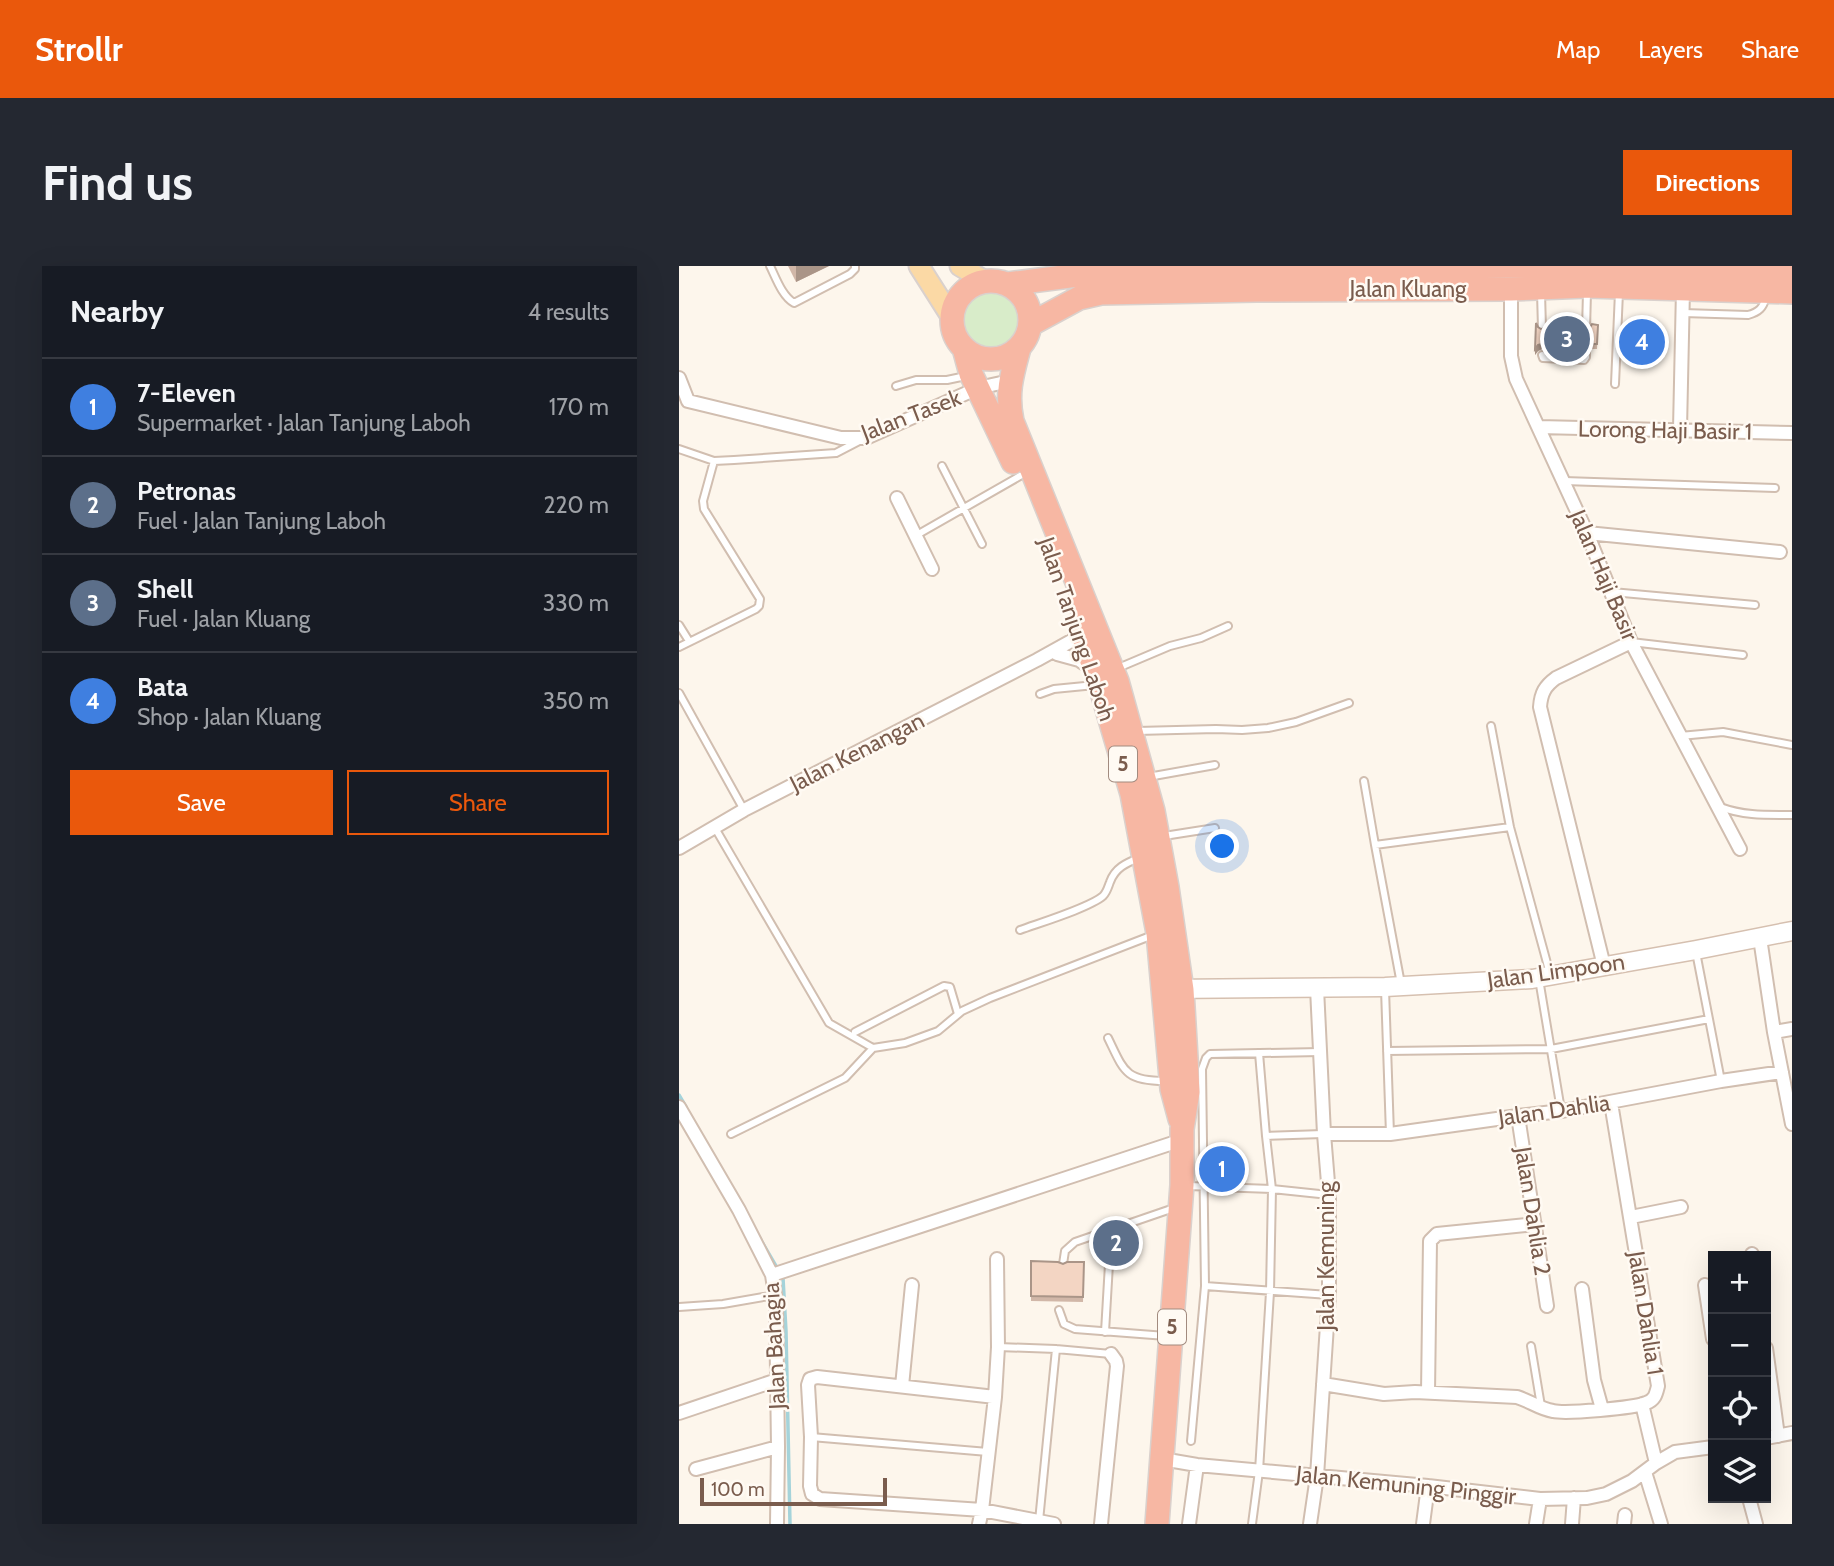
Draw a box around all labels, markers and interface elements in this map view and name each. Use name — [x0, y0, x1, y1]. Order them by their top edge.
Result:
text: Strollr — [35, 29, 123, 69]
text: Map — [1556, 35, 1600, 64]
text: Layers — [1638, 35, 1703, 64]
text: Share — [1741, 35, 1799, 64]
button: Directions — [1623, 150, 1792, 215]
text: Find us — [42, 153, 193, 212]
street label: Jalan Kluang — [1348, 275, 1467, 303]
text: Nearby — [70, 293, 164, 330]
text: 4 results — [528, 298, 609, 326]
pin: 3 — [1544, 313, 1590, 365]
pin: 4 — [1619, 316, 1665, 368]
text: 7-Eleven — [137, 377, 236, 409]
street label: Jalan Tasek — [856, 383, 966, 447]
text: 1 — [89, 393, 97, 421]
text: 170 m — [549, 393, 609, 421]
text: Supermarket · Jalan Tanjung Laboh — [137, 409, 471, 437]
street label: Lorong Haji Basir 1 — [1578, 414, 1752, 446]
text: Petronas — [137, 475, 236, 507]
text: 2 — [87, 491, 99, 519]
text: 220 m — [543, 491, 609, 519]
street label: Jalan Haji Basir — [1563, 504, 1644, 645]
text: Fuel · Jalan Tanjung Laboh — [137, 507, 386, 535]
street label: Jalan Tanjung Laboh — [1032, 532, 1122, 725]
text: Shell — [137, 573, 193, 605]
text: 3 — [87, 589, 99, 617]
text: 330 m — [543, 589, 609, 617]
text: Fuel · Jalan Kluang — [137, 605, 310, 633]
text: Bata — [137, 671, 188, 703]
text: 4 — [86, 687, 100, 715]
text: 350 m — [543, 687, 609, 715]
text: Shop · Jalan Kluang — [137, 703, 321, 731]
street label: Jalan Kenangan — [784, 706, 929, 798]
road number: 5 — [1109, 746, 1137, 782]
button: Save — [70, 770, 333, 835]
button: Share — [347, 770, 609, 835]
your location — [1205, 829, 1239, 863]
street label: Jalan Limpoon — [1484, 947, 1627, 995]
street label: Jalan Dahlia — [1495, 1088, 1612, 1132]
pin: 1 — [1199, 1143, 1245, 1195]
street label: Jalan Dahlia 2 — [1509, 1144, 1557, 1277]
street label: Jalan Kemuning — [1312, 1181, 1340, 1332]
pin: 2 — [1093, 1217, 1139, 1269]
street label: Jalan Dahlia 1 — [1622, 1248, 1670, 1377]
map controls — [1708, 1251, 1771, 1503]
button: + — [1708, 1251, 1771, 1314]
street label: Jalan Bahagia — [757, 1282, 791, 1411]
road number: 5 — [1158, 1310, 1186, 1344]
button: − — [1708, 1314, 1771, 1377]
button: locate — [1708, 1377, 1771, 1440]
button: layers — [1708, 1440, 1771, 1503]
street label: Jalan Kemuning Pinggir — [1294, 1459, 1518, 1511]
scale bar — [700, 1475, 887, 1507]
text: 100 m — [711, 1478, 765, 1501]

